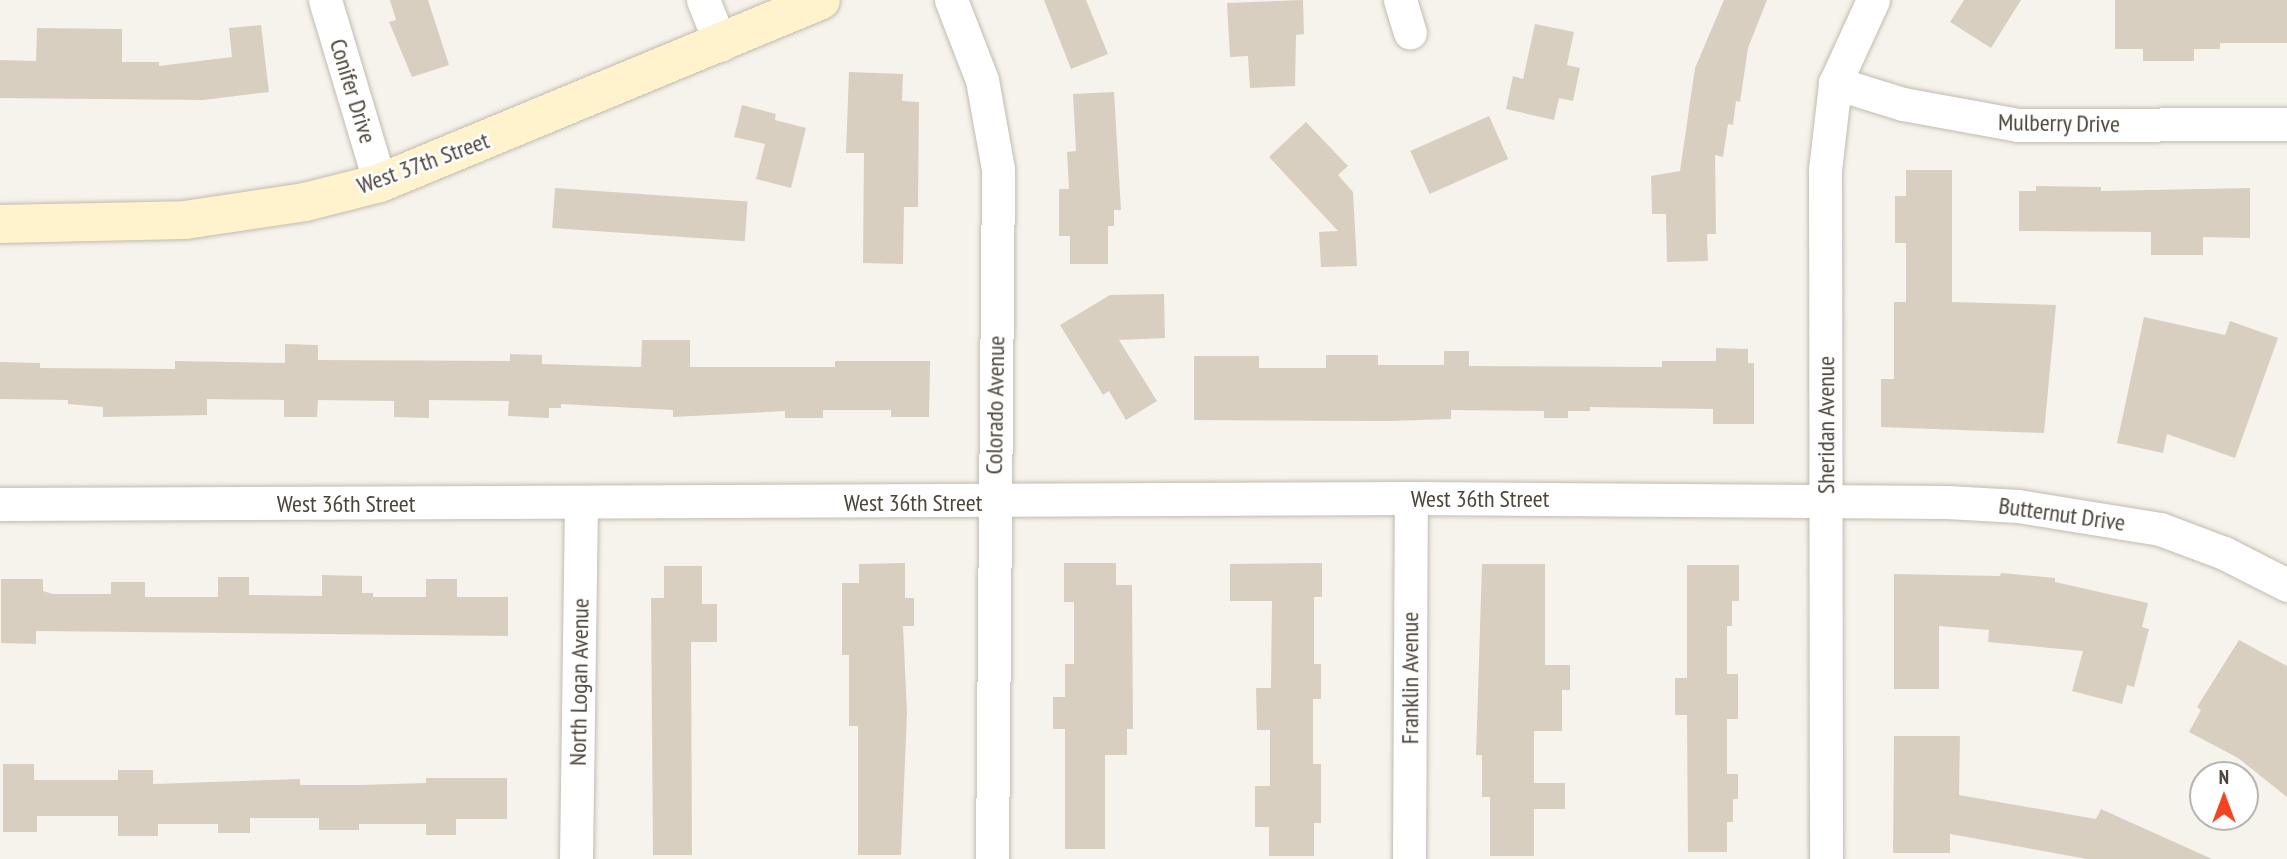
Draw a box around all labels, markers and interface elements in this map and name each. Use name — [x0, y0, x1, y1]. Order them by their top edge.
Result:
street label: Conifer Drive — [324, 35, 382, 147]
street label: Mulberry Drive — [1998, 108, 2120, 138]
street label: West 37th Street — [353, 126, 493, 200]
street label: Colorado Avenue — [979, 335, 1011, 475]
street label: Sheridan Avenue — [1812, 356, 1840, 494]
street label: West 36th Street — [1411, 485, 1549, 513]
street label: West 36th Street — [844, 489, 982, 517]
street label: West 36th Street — [277, 490, 415, 518]
street label: Butternut Drive — [1997, 491, 2127, 537]
street label: North Logan Avenue — [563, 598, 595, 766]
street label: Franklin Avenue — [1396, 611, 1424, 745]
north arrow — [2189, 761, 2259, 831]
text: N — [2219, 765, 2229, 789]

